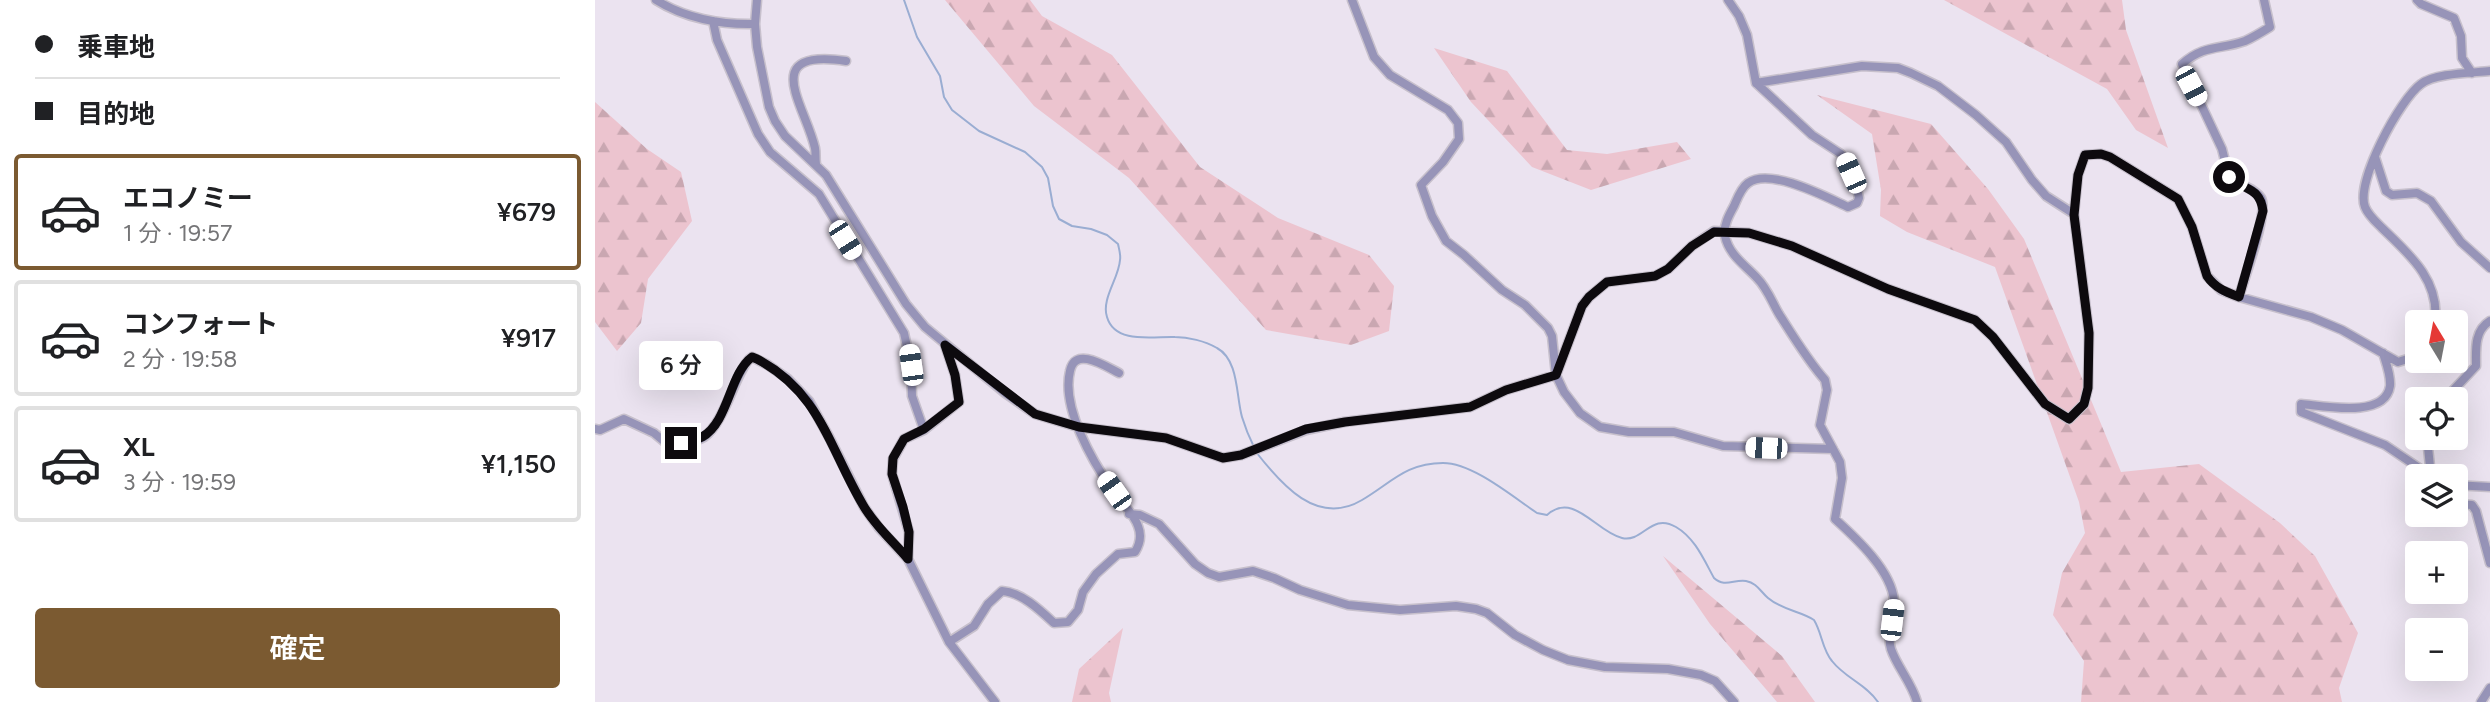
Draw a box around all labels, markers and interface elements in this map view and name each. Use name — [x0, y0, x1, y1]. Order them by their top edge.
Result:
text: 乗車地 — [77, 31, 155, 63]
car — [2172, 63, 2211, 109]
text: 目的地 — [77, 98, 155, 130]
car — [1833, 150, 1870, 196]
route start — [2213, 161, 2245, 193]
icon: car — [39, 181, 102, 244]
text: エコノミー — [123, 182, 253, 214]
text: ¥679 — [497, 196, 556, 228]
car — [825, 217, 866, 263]
text: 1 分 · 19:57 — [123, 219, 232, 247]
icon: car — [39, 307, 102, 370]
text: コンフォート — [123, 308, 278, 340]
north arrow — [2405, 310, 2467, 373]
map controls — [2405, 310, 2468, 681]
text: ¥917 — [501, 322, 556, 354]
callout: 6 分 — [639, 342, 723, 390]
car — [898, 343, 925, 387]
text: 2 分 · 19:58 — [123, 345, 237, 373]
text: 6 分 — [660, 351, 702, 379]
button: locate — [2405, 387, 2468, 450]
route end — [665, 427, 697, 459]
text: XL — [123, 431, 155, 463]
icon: car — [39, 433, 102, 496]
car — [1745, 437, 1788, 459]
text: ¥1,150 — [481, 448, 556, 480]
button: layers — [2405, 464, 2468, 527]
text: 3 分 · 19:59 — [123, 468, 236, 496]
car — [1094, 468, 1135, 514]
button: + — [2405, 541, 2468, 604]
car — [1880, 598, 1905, 642]
button: 確定 — [35, 608, 560, 688]
button: − — [2405, 618, 2468, 681]

